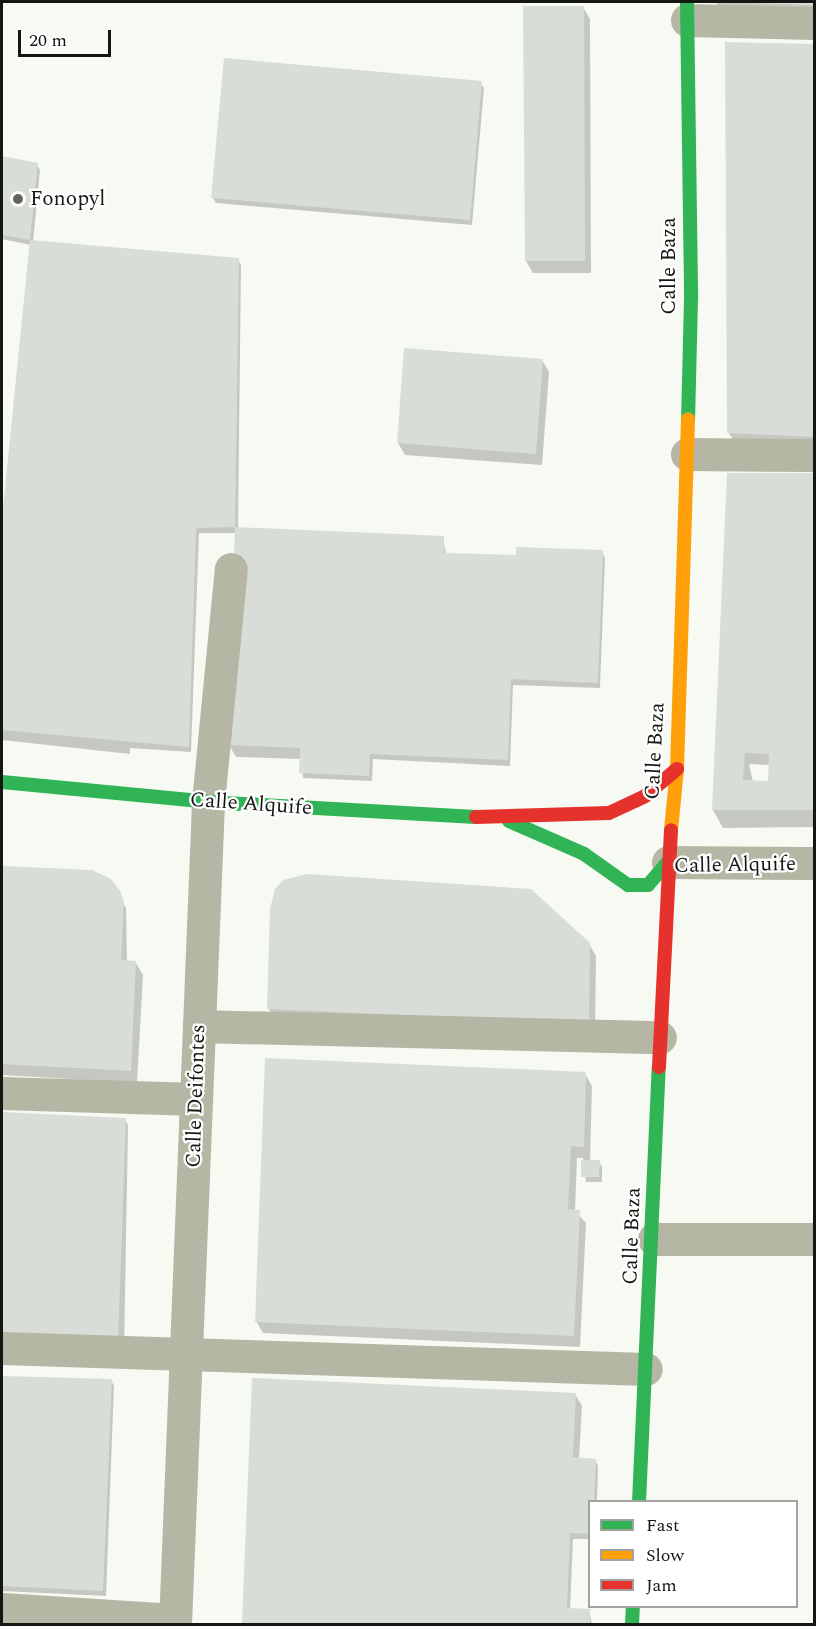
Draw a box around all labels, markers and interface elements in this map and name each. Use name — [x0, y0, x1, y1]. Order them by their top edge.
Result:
scale bar — [21, 18, 114, 56]
text: 20 m — [29, 27, 67, 54]
place label: Fonopyl — [30, 186, 105, 212]
marker: Fonopyl — [11, 192, 25, 206]
street label: Calle Baza — [656, 217, 682, 315]
street label: Calle Baza — [640, 702, 670, 800]
street label: Calle Alquife — [189, 787, 313, 821]
street label: Calle Alquife — [674, 851, 796, 879]
street label: Calle Deifontes — [181, 1024, 211, 1168]
street label: Calle Baza — [618, 1187, 646, 1285]
legend — [588, 1500, 798, 1608]
text: Fast — [646, 1512, 679, 1539]
text: Slow — [646, 1542, 684, 1569]
text: Jam — [646, 1572, 677, 1599]

